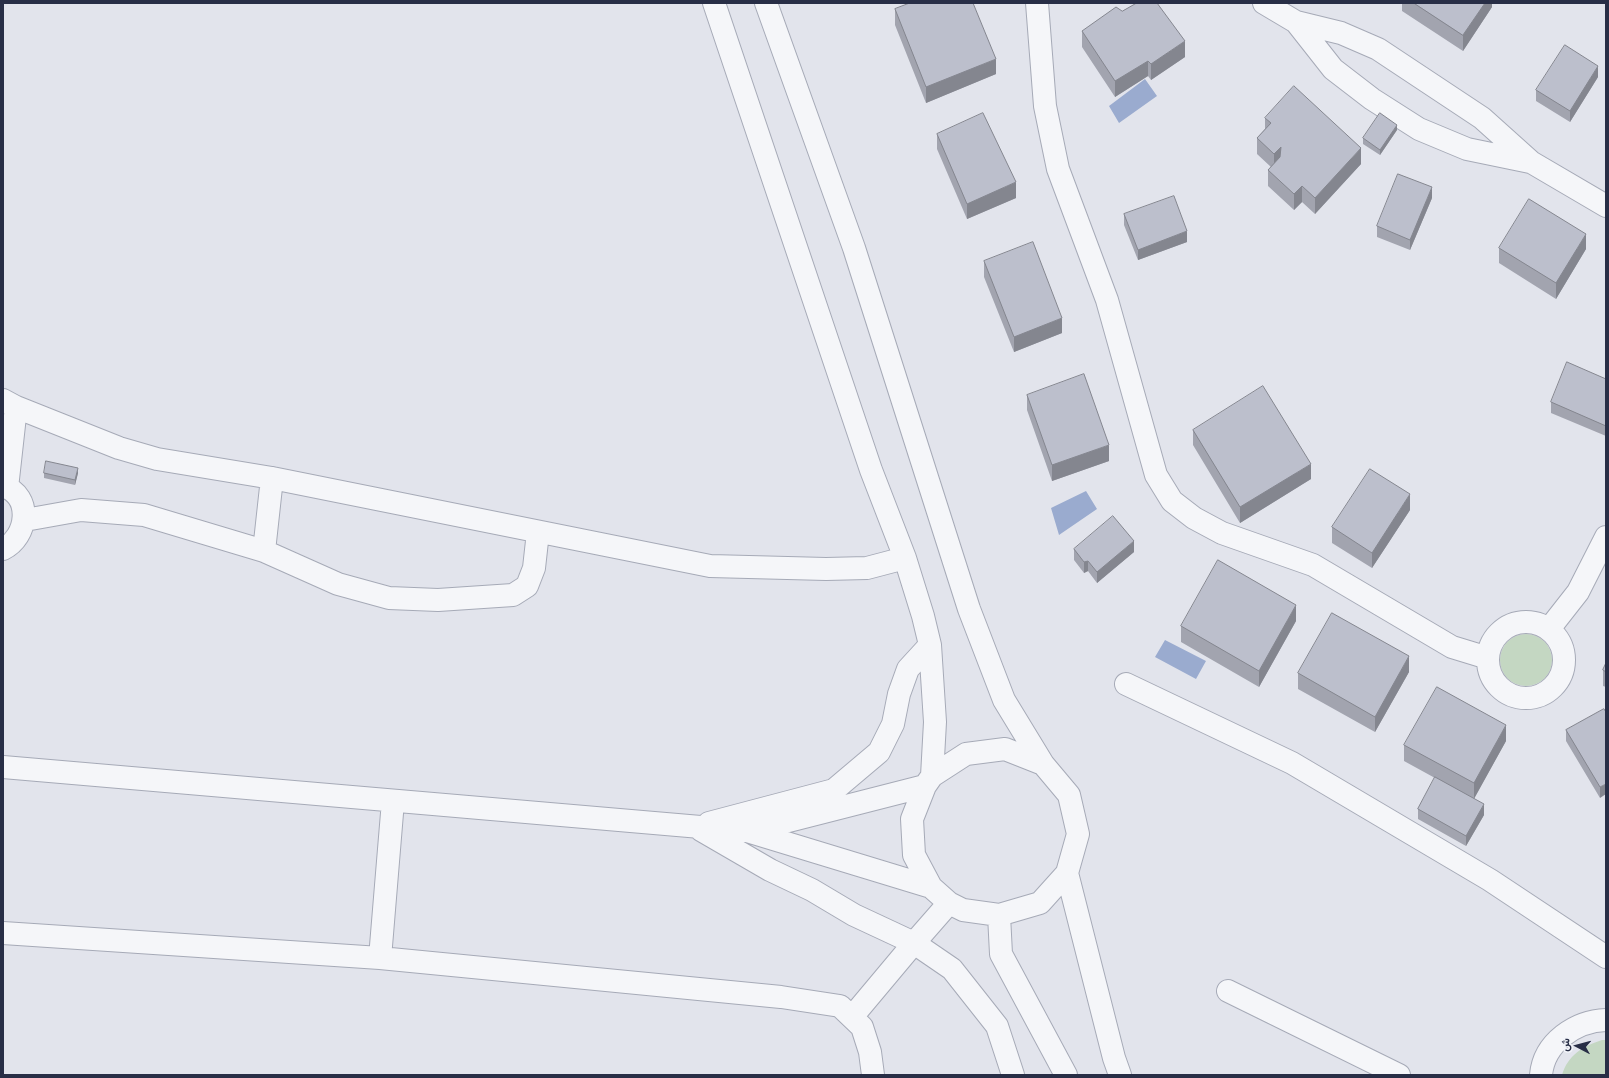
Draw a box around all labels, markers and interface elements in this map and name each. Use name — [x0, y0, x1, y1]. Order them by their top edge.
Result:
north arrow — [1557, 1026, 1597, 1066]
text: ش — [1557, 1037, 1572, 1052]

